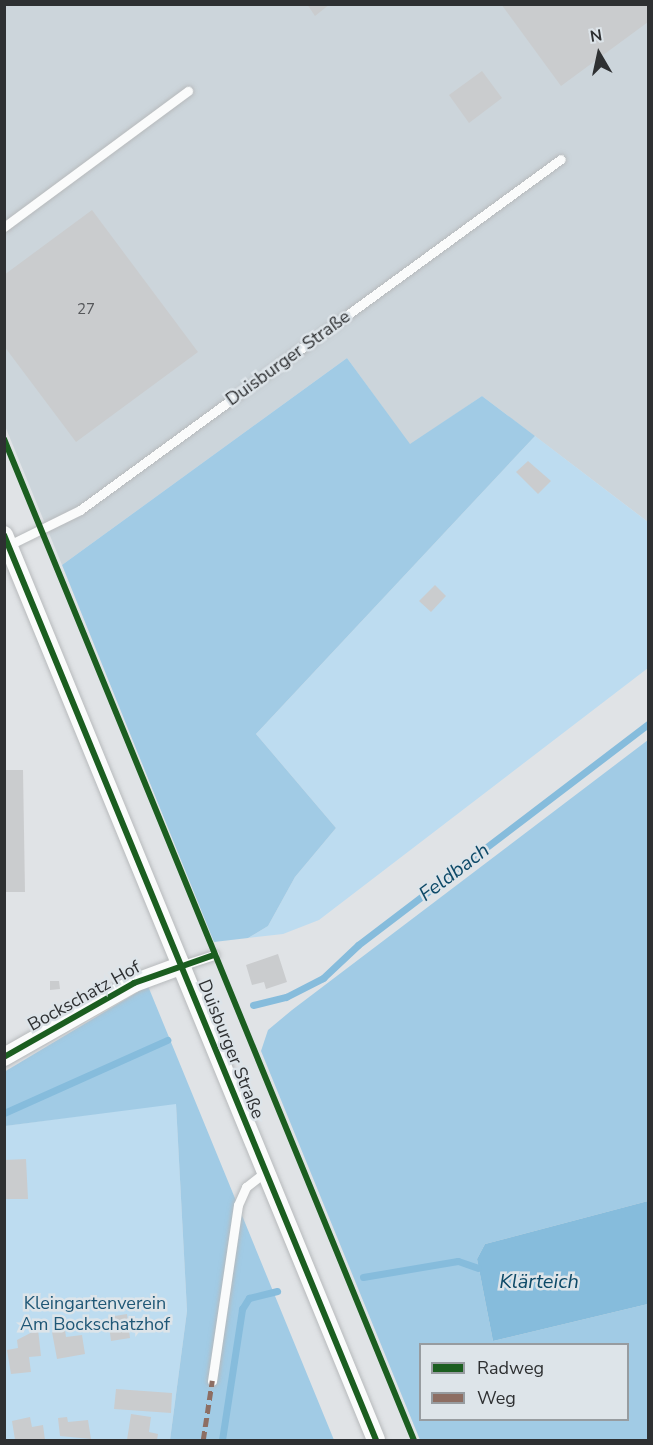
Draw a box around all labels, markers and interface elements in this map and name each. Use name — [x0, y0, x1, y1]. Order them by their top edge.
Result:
north arrow — [569, 24, 629, 84]
text: N — [589, 24, 604, 48]
house number: 27 — [77, 301, 95, 319]
street label: Duisburger Straße — [222, 306, 354, 410]
water label: Feldbach — [414, 838, 494, 906]
street label: Bockschatz Hof — [24, 956, 144, 1036]
street label: Duisburger Straße — [193, 976, 269, 1122]
water label: Klärteich — [499, 1269, 579, 1293]
park label: Kleingartenverein Am Bockschatzhof — [20, 1293, 170, 1336]
legend — [419, 1343, 629, 1421]
text: Radweg — [477, 1356, 544, 1380]
text: Weg — [477, 1386, 516, 1410]

